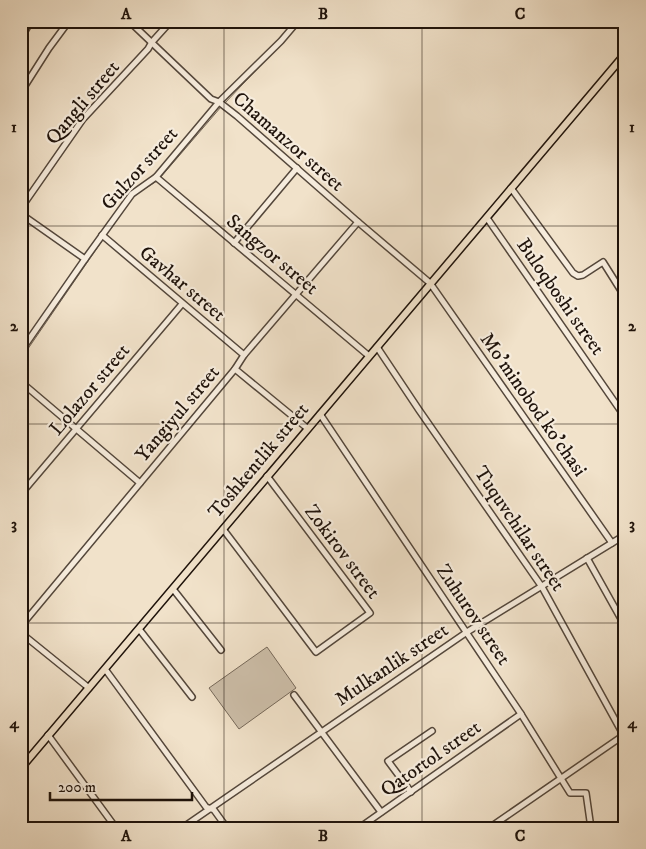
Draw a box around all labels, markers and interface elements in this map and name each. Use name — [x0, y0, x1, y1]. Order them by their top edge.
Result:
text: A — [120, 4, 132, 24]
text: B — [318, 4, 328, 24]
text: C — [515, 4, 525, 24]
street label: Qangli street — [40, 56, 126, 150]
street label: Chamanzor street — [227, 87, 349, 197]
text: 1 — [11, 117, 17, 137]
text: 1 — [629, 117, 635, 137]
street label: Gulzor street — [96, 122, 184, 216]
street label: Sangzor street — [221, 209, 323, 301]
street label: Buloqboshi street — [510, 234, 610, 360]
street label: Gavhar street — [134, 241, 230, 327]
text: 2 — [10, 316, 19, 336]
text: 2 — [628, 316, 637, 336]
street label: Mo'minobod ko'chasi — [474, 328, 592, 482]
street label: Lolazor street — [44, 339, 136, 441]
street label: Yangiyul street — [130, 361, 226, 467]
street label: Toshkentlik street — [203, 398, 315, 524]
street label: Tuquvchilar street — [468, 462, 570, 596]
street label: Zokirov street — [299, 500, 385, 604]
text: 3 — [11, 514, 17, 534]
text: 3 — [629, 514, 635, 534]
street label: Zuhurov street — [430, 560, 516, 670]
street label: Mulkanlik street — [331, 618, 453, 712]
text: 4 — [8, 713, 19, 733]
text: 4 — [626, 713, 637, 733]
street label: Qatortol street — [376, 715, 486, 803]
scale bar — [50, 769, 192, 801]
text: 200 m — [58, 778, 96, 797]
text: A — [120, 826, 132, 846]
text: B — [318, 826, 328, 846]
text: C — [515, 826, 525, 846]

